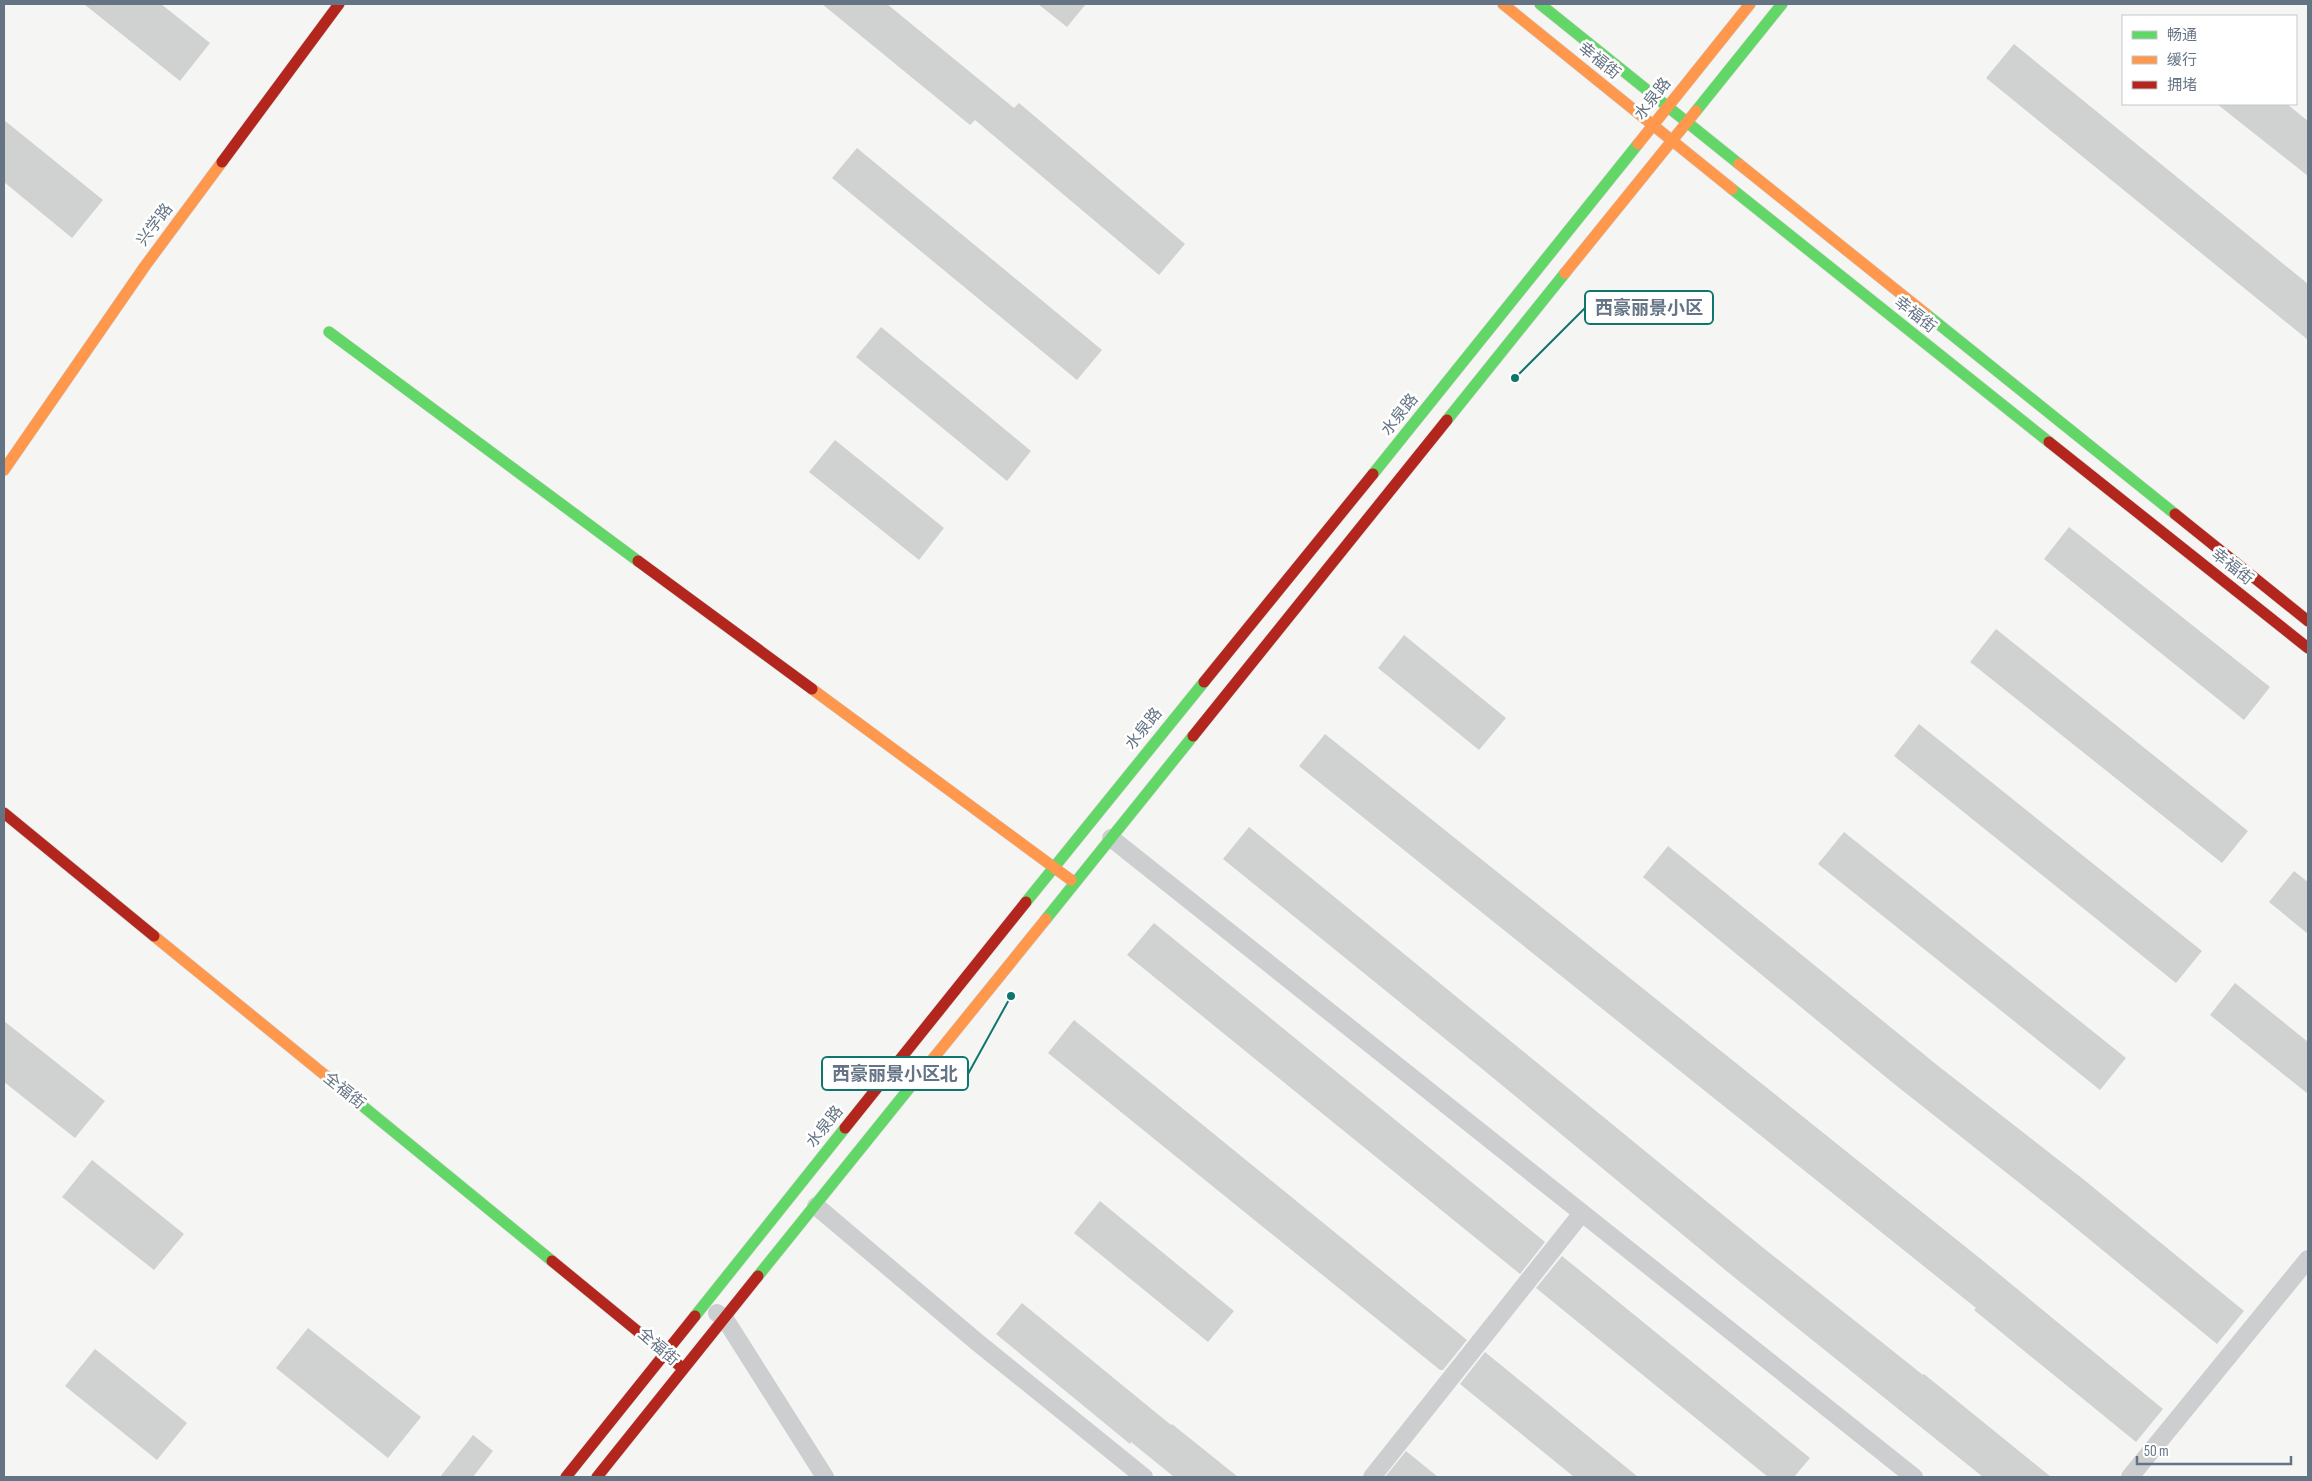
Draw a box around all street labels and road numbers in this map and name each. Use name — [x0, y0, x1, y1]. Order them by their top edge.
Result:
street label: 幸福街 — [1574, 39, 1624, 83]
street label: 水泉路 — [1631, 74, 1675, 124]
street label: 兴学路 — [133, 200, 177, 250]
street label: 幸福街 — [1890, 293, 1940, 337]
street label: 水泉路 — [1378, 390, 1422, 440]
street label: 幸福街 — [2207, 545, 2257, 589]
street label: 水泉路 — [1122, 704, 1166, 754]
street label: 全福街 — [319, 1069, 369, 1113]
street label: 水泉路 — [803, 1102, 847, 1152]
street label: 全福街 — [634, 1324, 682, 1370]

